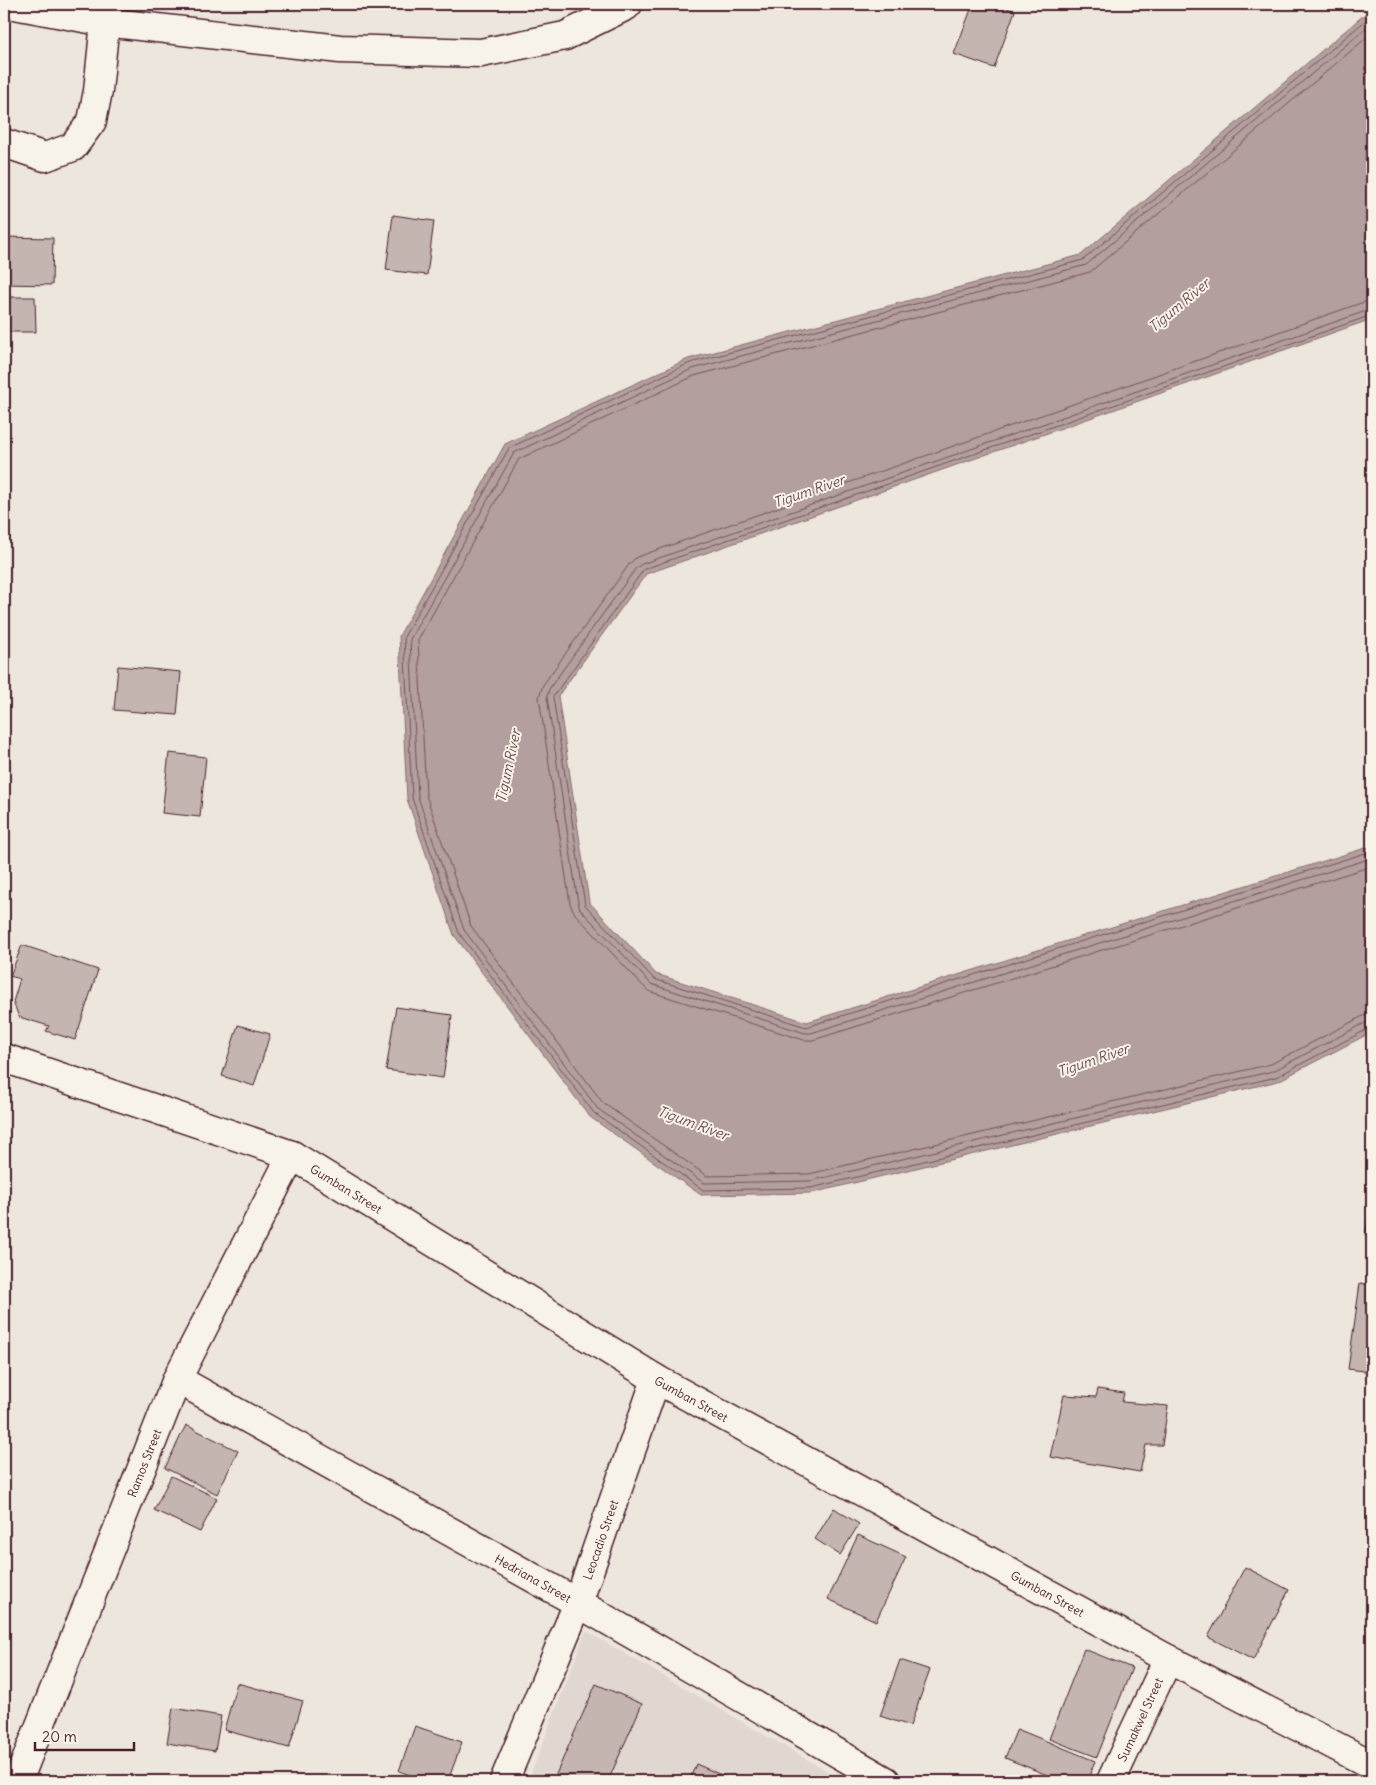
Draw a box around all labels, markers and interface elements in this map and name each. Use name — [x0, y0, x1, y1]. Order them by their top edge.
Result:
water label: Tigum River — [1145, 273, 1215, 336]
water label: Tigum River — [771, 470, 849, 512]
water label: Tigum River — [491, 726, 525, 804]
water label: Tigum River — [1055, 1039, 1133, 1081]
water label: Tigum River — [655, 1102, 733, 1145]
street label: Gumban Street — [308, 1161, 385, 1216]
street label: Gumban Street — [652, 1372, 731, 1425]
street label: Ramos Street — [124, 1427, 164, 1499]
street label: Leocadio Street — [579, 1498, 621, 1581]
street label: Hedriana Street — [492, 1551, 574, 1605]
street label: Gumban Street — [1008, 1567, 1087, 1619]
street label: Sumakwel Street — [1114, 1675, 1166, 1764]
scale bar — [35, 1720, 134, 1752]
text: 20 m — [42, 1727, 77, 1746]

